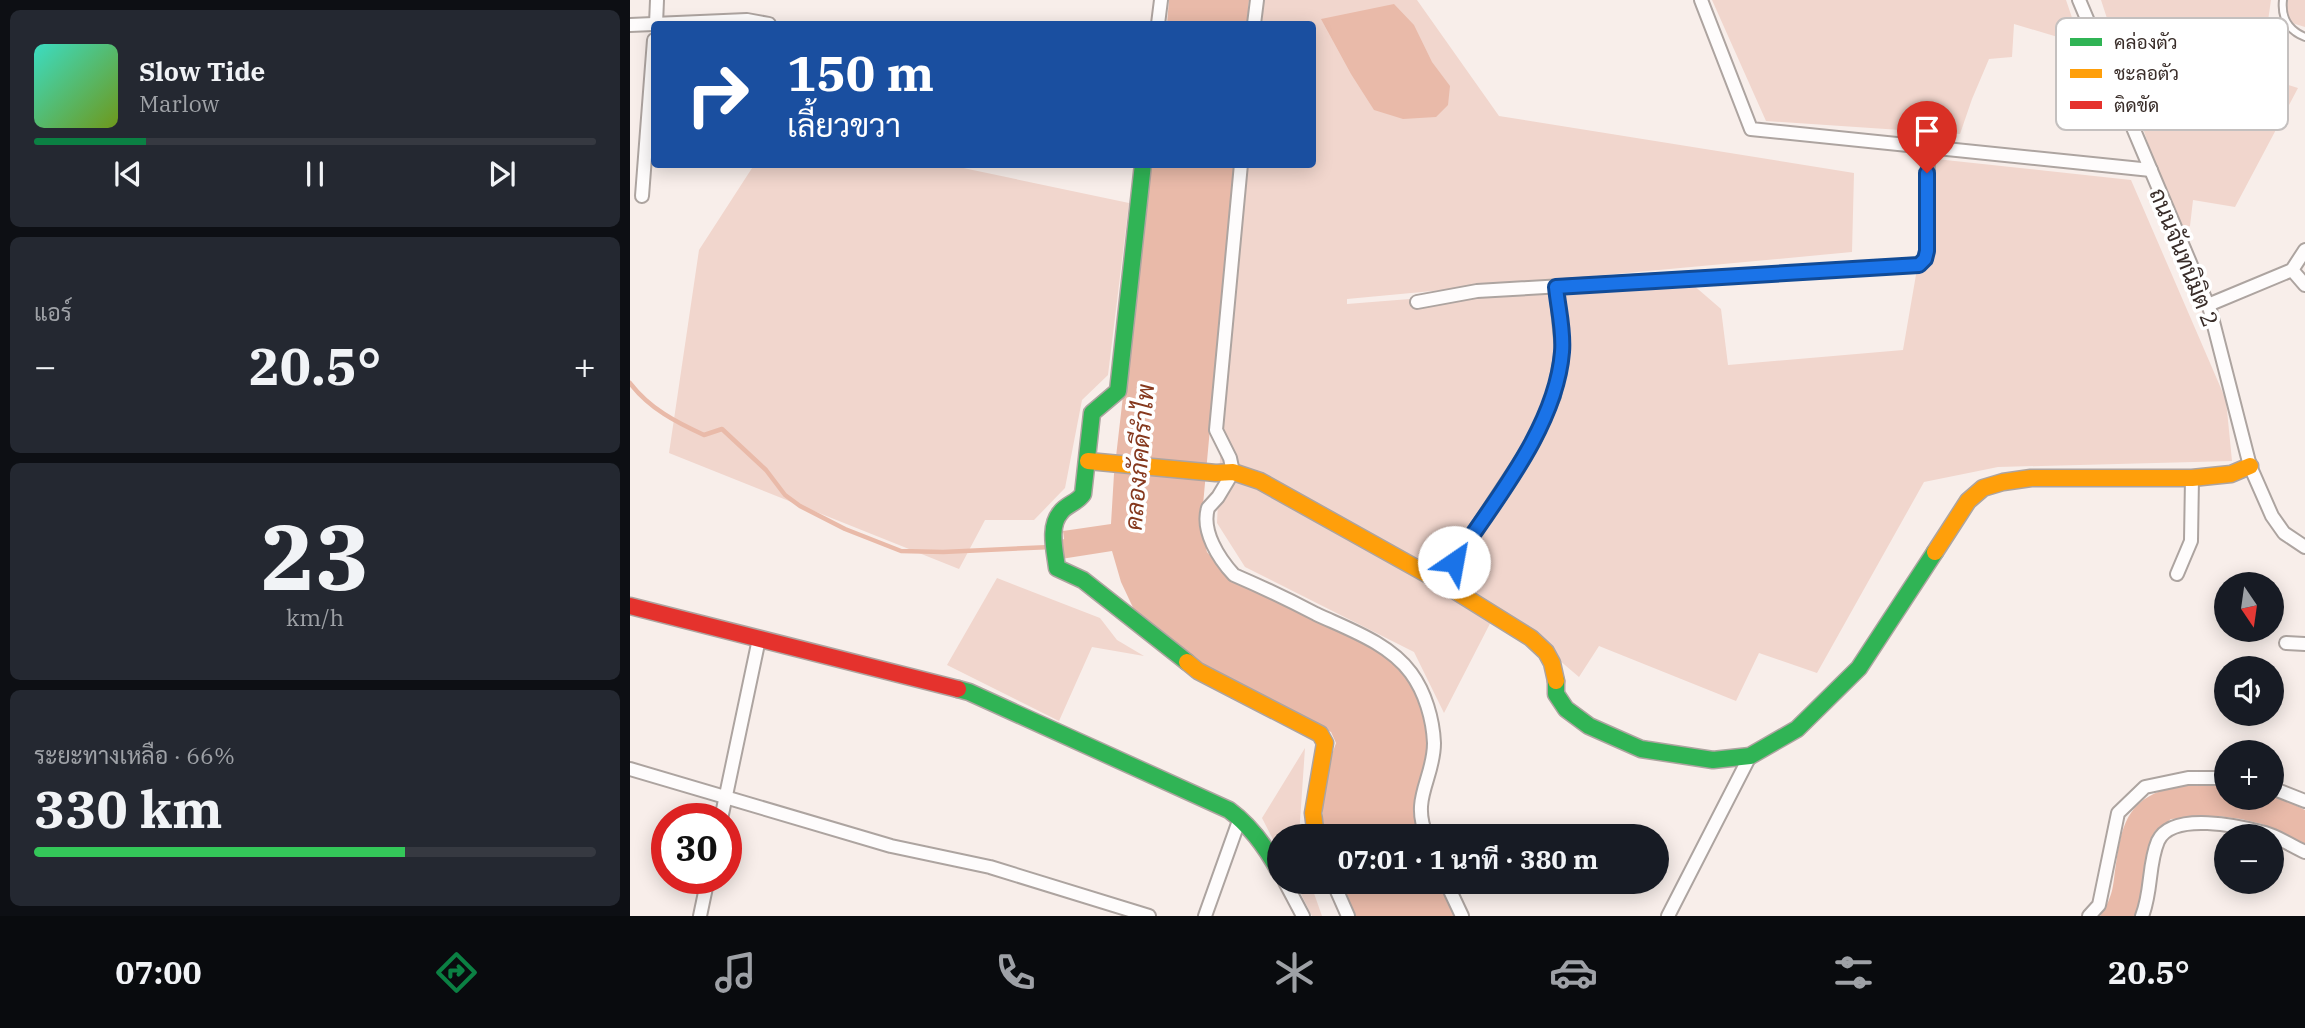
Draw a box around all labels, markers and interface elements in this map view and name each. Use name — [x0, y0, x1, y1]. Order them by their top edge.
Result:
legend — [2056, 18, 2288, 130]
text: คล่องตัว — [2114, 30, 2178, 54]
text: 150 m — [787, 41, 934, 104]
icon: right — [672, 49, 763, 140]
text: Slow Tide — [139, 54, 265, 88]
text: ชะลอตัว — [2114, 61, 2179, 85]
text: Marlow — [139, 88, 219, 118]
text: ติดขัด — [2114, 93, 2159, 117]
pin — [1897, 101, 1957, 173]
text: เลี้ยวขวา — [787, 104, 901, 146]
icon: arrive — [1908, 112, 1946, 150]
icon: previous — [109, 155, 147, 193]
icon: pause — [296, 155, 334, 193]
icon: next — [483, 155, 521, 193]
street label: ถนนจันทนิมิต 2 — [2144, 183, 2226, 331]
text: แอร์ — [34, 297, 72, 327]
text: 20.5° — [249, 332, 381, 399]
text: − — [34, 341, 57, 390]
text: + — [573, 341, 596, 390]
water label: คลองภัคดีรำไพ — [1117, 383, 1161, 531]
text: 23 — [260, 497, 370, 615]
position arrow — [1417, 525, 1491, 599]
north arrow — [2214, 572, 2284, 642]
map controls — [2214, 572, 2284, 894]
text: km/h — [286, 602, 344, 632]
button: sound — [2214, 656, 2284, 726]
text: ระยะทางเหลือ · 66% — [34, 740, 235, 770]
button: + — [2214, 740, 2284, 810]
text: 330 km — [34, 775, 223, 842]
speed limit sign: 30 — [651, 803, 742, 894]
button: − — [2214, 824, 2284, 894]
text: 07:01 · 1 นาที · 380 m — [1338, 842, 1598, 876]
icon: directions — [432, 948, 481, 997]
icon: music — [711, 948, 760, 997]
icon: phone — [991, 948, 1040, 997]
icon: climate — [1270, 948, 1319, 997]
icon: car — [1549, 948, 1598, 997]
icon: filters — [1829, 948, 1878, 997]
text: 07:00 — [115, 951, 202, 993]
text: 20.5° — [2108, 951, 2190, 993]

